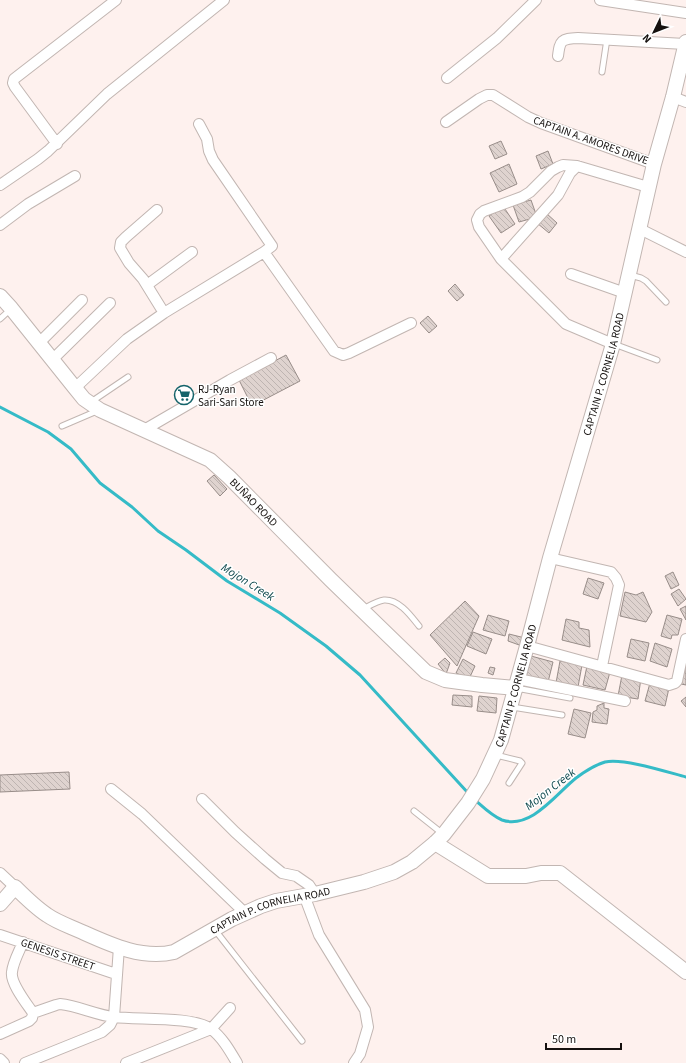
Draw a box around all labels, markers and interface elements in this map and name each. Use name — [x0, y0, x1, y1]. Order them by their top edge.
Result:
north arrow — [634, 12, 674, 52]
text: N — [639, 31, 655, 46]
street label: CAPTAIN A. AMORES DRIVE — [531, 113, 651, 168]
street label: CAPTAIN P. CORNELIA ROAD — [579, 311, 628, 437]
place label: RJ-Ryan Sari-Sari Store — [198, 382, 264, 410]
supermarket icon: RJ-Ryan Sari-Sari Store — [173, 384, 195, 406]
street label: BUÑAO ROAD — [226, 475, 281, 530]
water label: Mojon Creek — [218, 559, 278, 606]
street label: CAPTAIN P. CORNELIA ROAD — [492, 623, 540, 750]
water label: Mojon Creek — [521, 764, 579, 815]
street label: CAPTAIN P. CORNELIA ROAD — [207, 883, 332, 938]
street label: GENESIS STREET — [19, 935, 97, 974]
scale bar — [546, 1025, 621, 1051]
text: 50 m — [552, 1031, 576, 1048]

